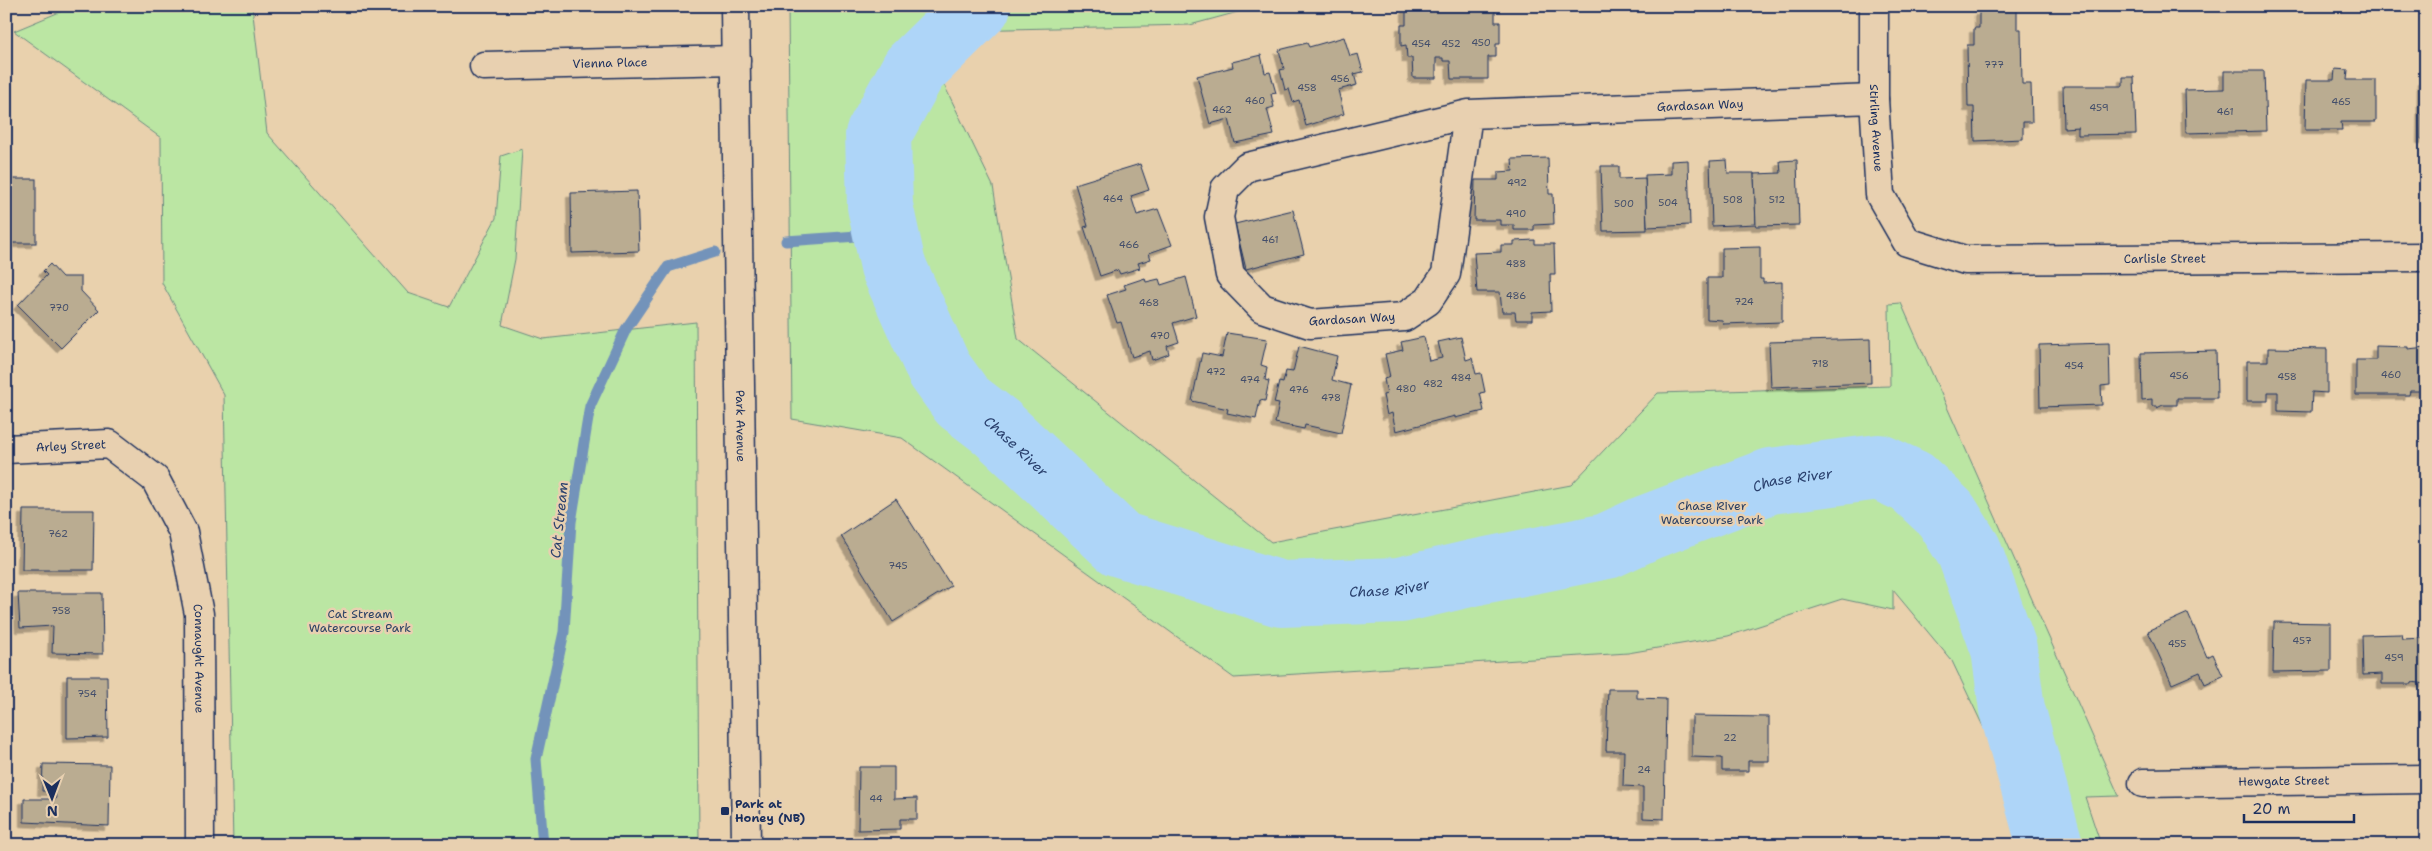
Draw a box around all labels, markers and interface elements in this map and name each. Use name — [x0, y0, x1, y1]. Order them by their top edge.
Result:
house number: 450 — [1471, 36, 1491, 49]
house number: 454 — [1411, 37, 1431, 50]
house number: 452 — [1441, 37, 1461, 50]
street label: Vienna Place — [572, 54, 648, 72]
house number: 777 — [1984, 58, 2004, 71]
house number: 456 — [1330, 72, 1350, 85]
house number: 458 — [1297, 81, 1317, 94]
street label: Stirling Avenue — [1866, 84, 1887, 173]
house number: 460 — [1245, 94, 1265, 107]
house number: 465 — [2331, 95, 2351, 108]
street label: Gardasan Way — [1657, 96, 1744, 115]
house number: 459 — [2089, 101, 2109, 114]
house number: 462 — [1212, 103, 1232, 116]
house number: 461 — [2216, 105, 2234, 118]
house number: 492 — [1507, 176, 1527, 189]
house number: 464 — [1103, 192, 1123, 205]
house number: 508 — [1723, 193, 1743, 206]
house number: 512 — [1769, 193, 1785, 206]
house number: 504 — [1658, 196, 1678, 209]
house number: 500 — [1614, 197, 1634, 210]
house number: 490 — [1506, 207, 1526, 220]
house number: 461 — [1261, 233, 1279, 246]
house number: 466 — [1119, 238, 1139, 251]
street label: Carlisle Street — [2124, 250, 2206, 267]
house number: 488 — [1506, 257, 1526, 270]
house number: 486 — [1506, 289, 1526, 302]
house number: 724 — [1734, 295, 1754, 308]
house number: 468 — [1139, 296, 1159, 309]
house number: 770 — [49, 301, 69, 314]
street label: Gardasan Way — [1308, 309, 1396, 329]
house number: 470 — [1150, 329, 1170, 342]
house number: 718 — [1811, 357, 1829, 370]
house number: 454 — [2064, 359, 2084, 372]
house number: 472 — [1206, 365, 1226, 378]
house number: 460 — [2381, 368, 2401, 381]
house number: 456 — [2169, 369, 2189, 382]
house number: 458 — [2277, 370, 2297, 383]
house number: 484 — [1451, 371, 1471, 384]
house number: 474 — [1240, 373, 1260, 386]
house number: 482 — [1423, 377, 1443, 390]
house number: 480 — [1396, 382, 1416, 395]
house number: 476 — [1289, 383, 1309, 396]
street label: Park Avenue — [732, 390, 749, 462]
house number: 478 — [1321, 391, 1341, 404]
water label: Chase River — [980, 412, 1052, 481]
street label: Arley Street — [35, 436, 106, 456]
water label: Chase River — [1750, 464, 1834, 496]
water label: Cat Stream — [546, 481, 572, 559]
park label: Chase River Watercourse Park — [1661, 498, 1763, 528]
house number: 762 — [48, 527, 68, 540]
house number: 745 — [888, 559, 908, 572]
water label: Chase River — [1349, 574, 1432, 601]
street label: Connaught Avenue — [189, 602, 207, 714]
house number: 758 — [51, 604, 71, 617]
park label: Cat Stream Watercourse Park — [309, 606, 411, 636]
house number: 457 — [2292, 634, 2312, 647]
house number: 455 — [2168, 637, 2186, 650]
house number: 459 — [2384, 651, 2404, 664]
house number: 754 — [77, 687, 97, 700]
house number: 22 — [1723, 731, 1737, 744]
house number: 24 — [1637, 763, 1651, 776]
street label: Hewgate Street — [2238, 772, 2330, 790]
north arrow — [28, 774, 78, 824]
scale bar — [2244, 791, 2354, 823]
house number: 44 — [869, 792, 883, 805]
place label: Park at Honey (NB) — [735, 796, 806, 826]
text: 20 m — [2252, 799, 2291, 819]
text: N — [47, 802, 58, 820]
marker: Park at Honey (NB) — [719, 805, 731, 817]

